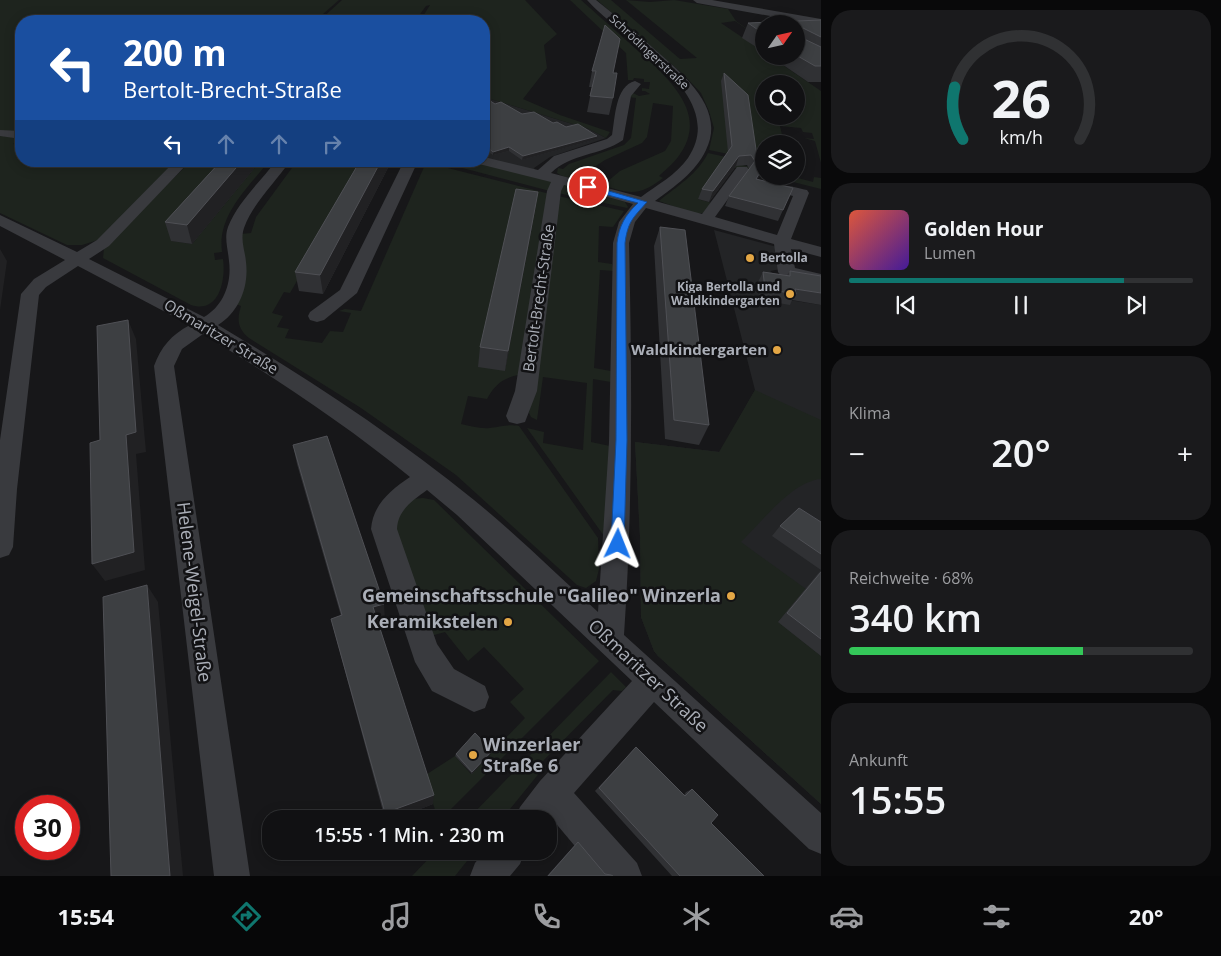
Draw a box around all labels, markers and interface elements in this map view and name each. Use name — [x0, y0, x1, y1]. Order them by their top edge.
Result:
street label: Schrödingerstraße — [606, 10, 693, 93]
north arrow — [755, 15, 805, 65]
map controls — [755, 15, 805, 185]
text: 200 m — [123, 29, 227, 76]
icon: left — [40, 35, 105, 100]
text: 26 — [991, 62, 1051, 133]
text: Bertolt-Brecht-Straße — [123, 74, 342, 104]
button: search — [755, 75, 805, 125]
text: km/h — [999, 125, 1043, 149]
icon: left — [159, 130, 187, 158]
icon: ahead — [212, 130, 240, 158]
icon: ahead — [265, 130, 293, 158]
icon: right — [318, 130, 346, 158]
button: layers — [755, 135, 805, 185]
pin — [567, 166, 609, 208]
icon: arrive — [574, 173, 602, 201]
text: Golden Hour — [924, 216, 1043, 242]
street label: Bertolt-Brecht-Straße — [518, 223, 558, 373]
text: Lumen — [924, 242, 976, 264]
place label: Bertolla — [760, 249, 808, 266]
marker: Bertolla — [744, 252, 756, 264]
place label: Kiga Bertolla und Waldkindergarten — [671, 278, 780, 309]
marker: Kiga Bertolla und Waldkindergarten — [784, 288, 796, 300]
icon: previous — [892, 291, 920, 319]
icon: pause — [1007, 291, 1035, 319]
icon: next — [1122, 291, 1150, 319]
street label: Oßmaritzer Straße — [161, 294, 282, 378]
place label: Waldkindergarten — [631, 339, 767, 359]
marker: Waldkindergarten — [771, 344, 783, 356]
text: Klima — [849, 402, 891, 424]
text: 20° — [991, 426, 1051, 478]
text: − — [849, 434, 865, 472]
text: + — [1177, 434, 1193, 472]
street label: Helene-Weigel-Straße — [172, 500, 218, 683]
position arrow — [591, 517, 643, 569]
text: Reichweite · 68% — [849, 567, 974, 589]
place label: Gemeinschaftsschule "Galileo" Winzerla — [362, 583, 721, 607]
marker: Gemeinschaftsschule "Galileo" Winzerla — [725, 590, 737, 602]
text: 340 km — [849, 591, 982, 643]
place label: Keramikstelen — [367, 609, 498, 633]
street label: Oßmaritzer Straße — [584, 613, 714, 737]
marker: Keramikstelen — [502, 616, 514, 628]
place label: Winzerlaer Straße 6 — [483, 732, 581, 777]
marker: Winzerlaer Straße 6 — [467, 749, 479, 761]
text: Ankunft — [849, 749, 908, 771]
text: 15:55 — [849, 773, 946, 825]
speed limit sign: 30 — [15, 795, 80, 860]
text: 15:55 · 1 Min. · 230 m — [314, 822, 505, 848]
icon: directions — [229, 899, 264, 934]
icon: music — [379, 899, 414, 934]
icon: phone — [529, 899, 564, 934]
icon: climate — [679, 899, 714, 934]
icon: car — [829, 899, 864, 934]
icon: filters — [979, 899, 1014, 934]
text: 15:54 — [57, 901, 114, 931]
text: 20° — [1129, 901, 1163, 931]

